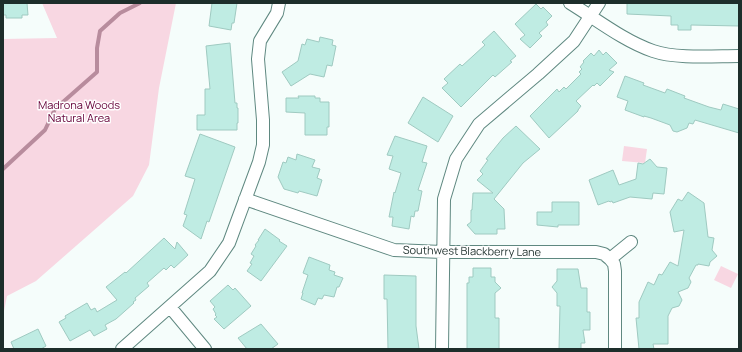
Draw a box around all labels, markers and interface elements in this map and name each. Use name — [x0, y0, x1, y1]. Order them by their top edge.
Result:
park label: Madrona Woods Natural Area — [38, 97, 120, 125]
street label: Southwest Blackberry Lane — [403, 242, 542, 259]

